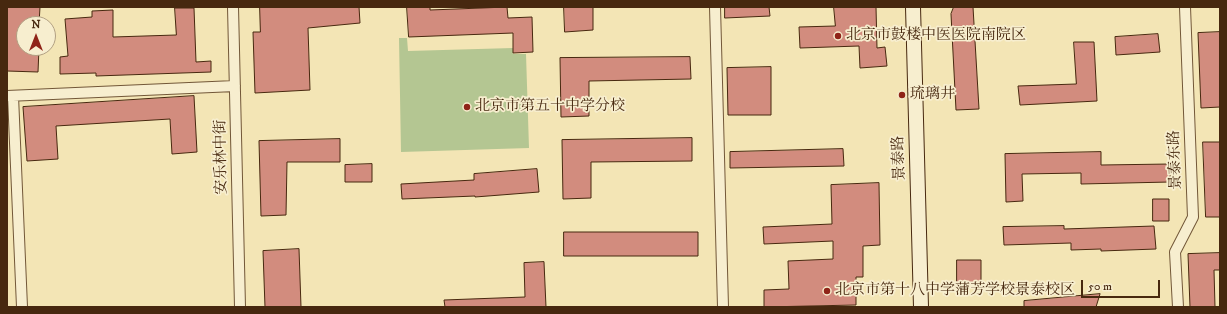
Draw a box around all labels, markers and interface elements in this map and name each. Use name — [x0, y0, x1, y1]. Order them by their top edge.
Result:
north arrow — [16, 16, 56, 56]
text: N — [31, 18, 41, 32]
place label: 北京市鼓楼中医医院南院区 — [846, 27, 1026, 45]
marker: 北京市鼓楼中医医院南院区 — [833, 31, 843, 41]
place label: 琉璃井 — [910, 86, 955, 104]
marker: 琉璃井 — [897, 90, 907, 100]
place label: 北京市第五十中学分校 — [475, 98, 625, 116]
marker: 北京市第五十中学分校 — [462, 102, 472, 112]
street label: 安乐林中街 — [212, 119, 232, 195]
street label: 景泰东路 — [1166, 130, 1186, 190]
street label: 景泰路 — [890, 135, 910, 181]
scale bar — [1083, 272, 1162, 298]
text: 50 m — [1088, 279, 1112, 294]
place label: 北京市第十八中学蒲芳学校景泰校区 — [835, 282, 1075, 300]
marker: 北京市第十八中学蒲芳学校景泰校区 — [822, 286, 832, 296]

